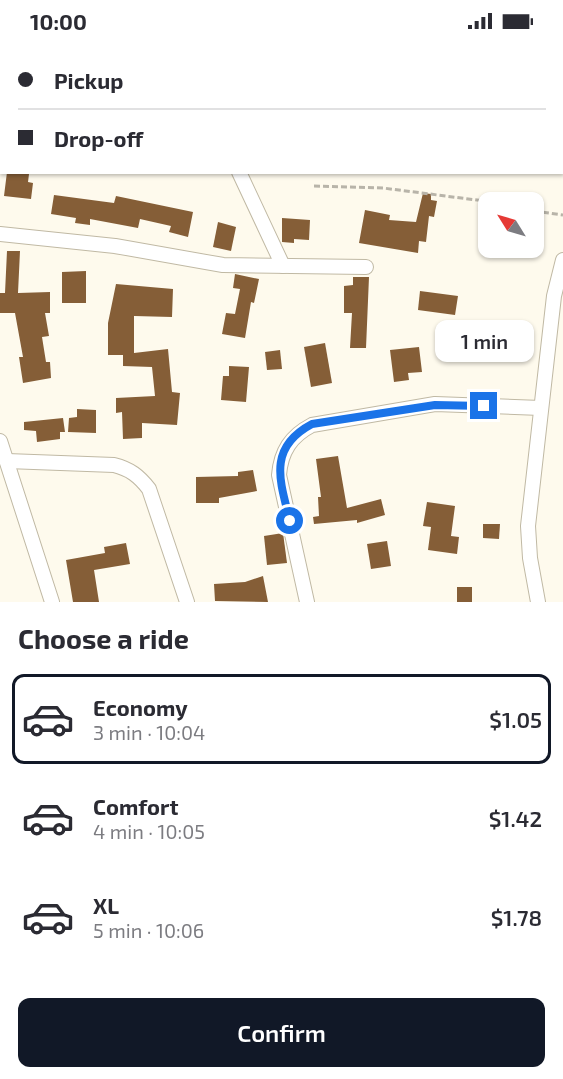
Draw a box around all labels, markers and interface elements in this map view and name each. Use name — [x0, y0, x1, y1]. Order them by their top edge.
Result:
text: 10:00 — [30, 8, 87, 34]
text: Pickup — [54, 67, 123, 93]
text: Drop-off — [54, 125, 143, 151]
north arrow — [478, 192, 544, 258]
map controls — [478, 192, 544, 258]
callout: 1 min — [434, 319, 534, 361]
text: 1 min — [461, 329, 508, 353]
route end — [470, 392, 497, 419]
route start — [276, 507, 303, 534]
text: Choose a ride — [18, 622, 189, 654]
icon: car — [21, 692, 75, 746]
text: Economy — [93, 694, 188, 720]
text: $1.05 — [489, 706, 542, 732]
text: 3 min · 10:04 — [93, 720, 205, 744]
icon: car — [21, 791, 75, 845]
text: Comfort — [93, 793, 178, 819]
text: $1.42 — [489, 805, 542, 831]
text: 4 min · 10:05 — [93, 819, 205, 843]
icon: car — [21, 890, 75, 944]
text: XL — [93, 892, 119, 918]
text: $1.78 — [491, 904, 542, 930]
text: 5 min · 10:06 — [93, 918, 204, 942]
button: Confirm — [18, 998, 545, 1067]

